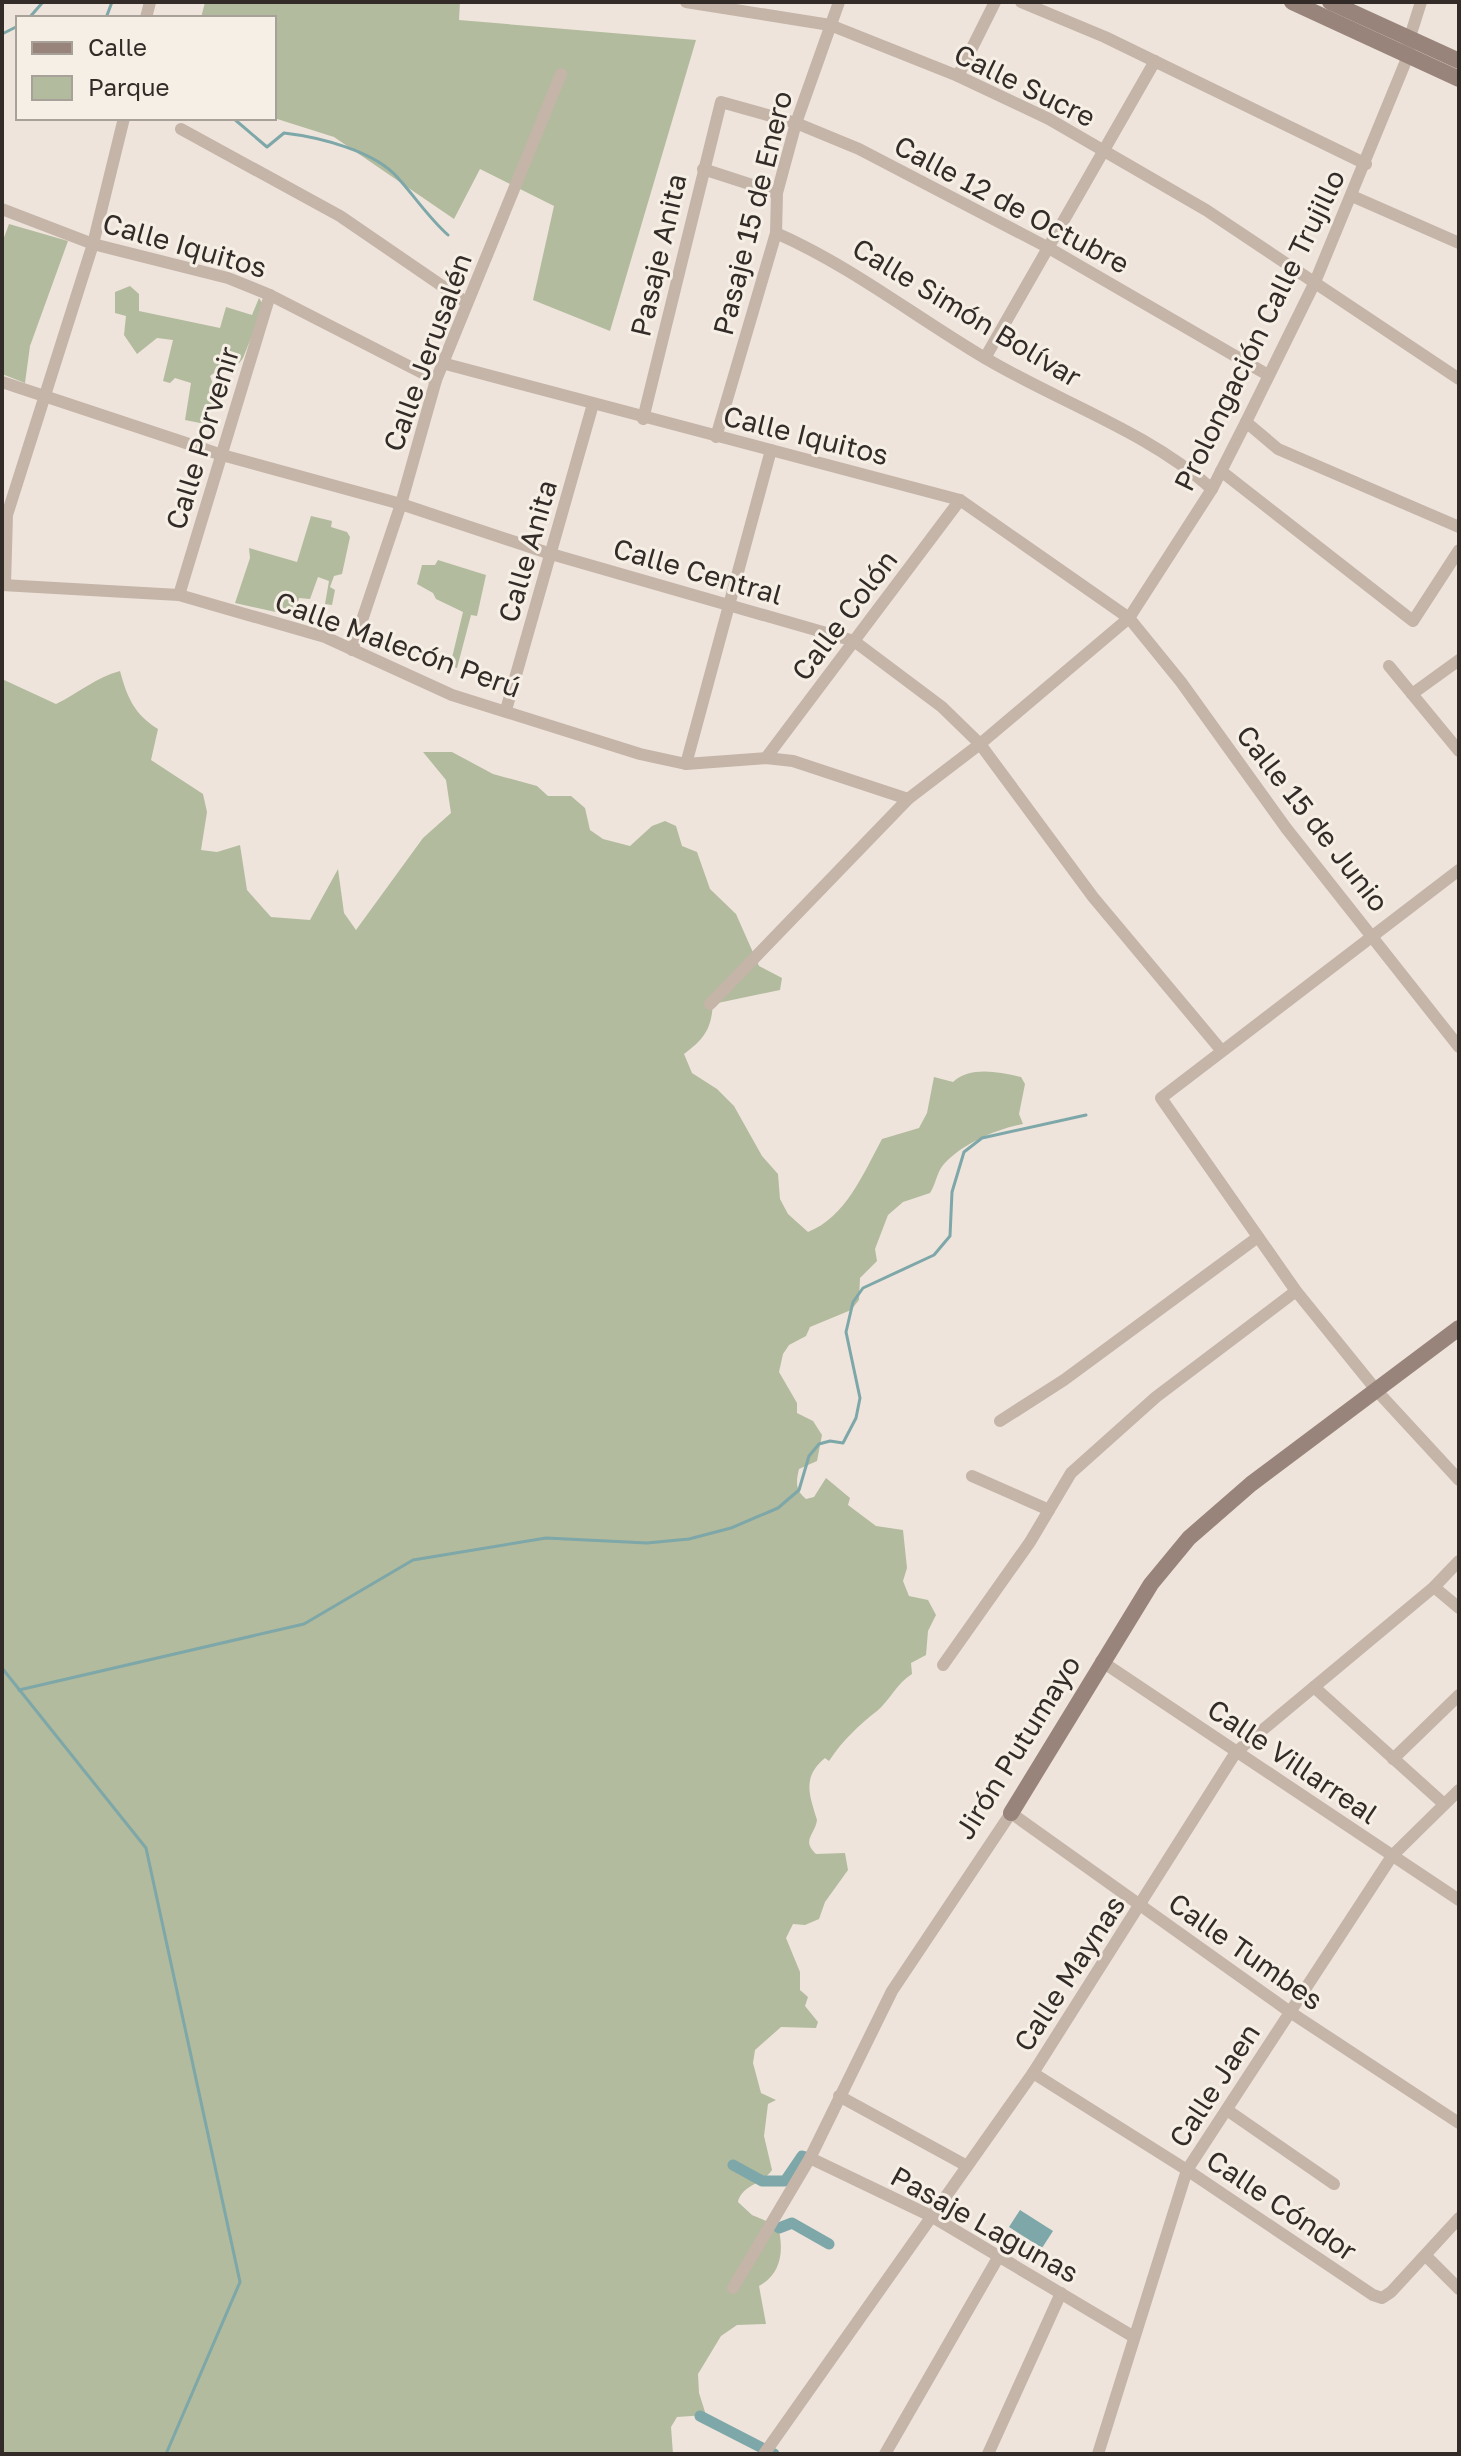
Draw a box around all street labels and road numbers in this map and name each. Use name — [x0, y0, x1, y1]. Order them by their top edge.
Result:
street label: Calle Sucre — [949, 37, 1101, 133]
street label: Pasaje 15 de Enero — [706, 87, 798, 339]
street label: Calle 12 de Octubre — [889, 128, 1135, 280]
street label: Prolongación Calle Trujillo — [1167, 164, 1351, 496]
street label: Pasaje Anita — [623, 171, 693, 339]
street label: Calle Iquitos — [99, 206, 271, 284]
street label: Calle Simón Bolívar — [847, 231, 1087, 393]
street label: Calle Jerusalén — [376, 249, 478, 455]
street label: Calle Porvenir — [159, 343, 245, 533]
street label: Calle Iquitos — [720, 399, 892, 471]
street label: Calle Anita — [491, 476, 563, 626]
street label: Calle Central — [610, 531, 786, 611]
street label: Calle Colón — [784, 543, 904, 687]
street label: Calle Malecón Perú — [271, 584, 525, 704]
street label: Calle 15 de Junio — [1230, 718, 1396, 918]
street label: Jirón Putumayo — [947, 1649, 1087, 1845]
street label: Calle Villarreal — [1202, 1692, 1384, 1830]
street label: Calle Tumbes — [1163, 1886, 1329, 2016]
street label: Calle Maynas — [1007, 1889, 1131, 2057]
street label: Calle Jaen — [1162, 2017, 1266, 2153]
street label: Calle Cóndor — [1201, 2143, 1363, 2267]
street label: Pasaje Lagunas — [885, 2159, 1085, 2289]

